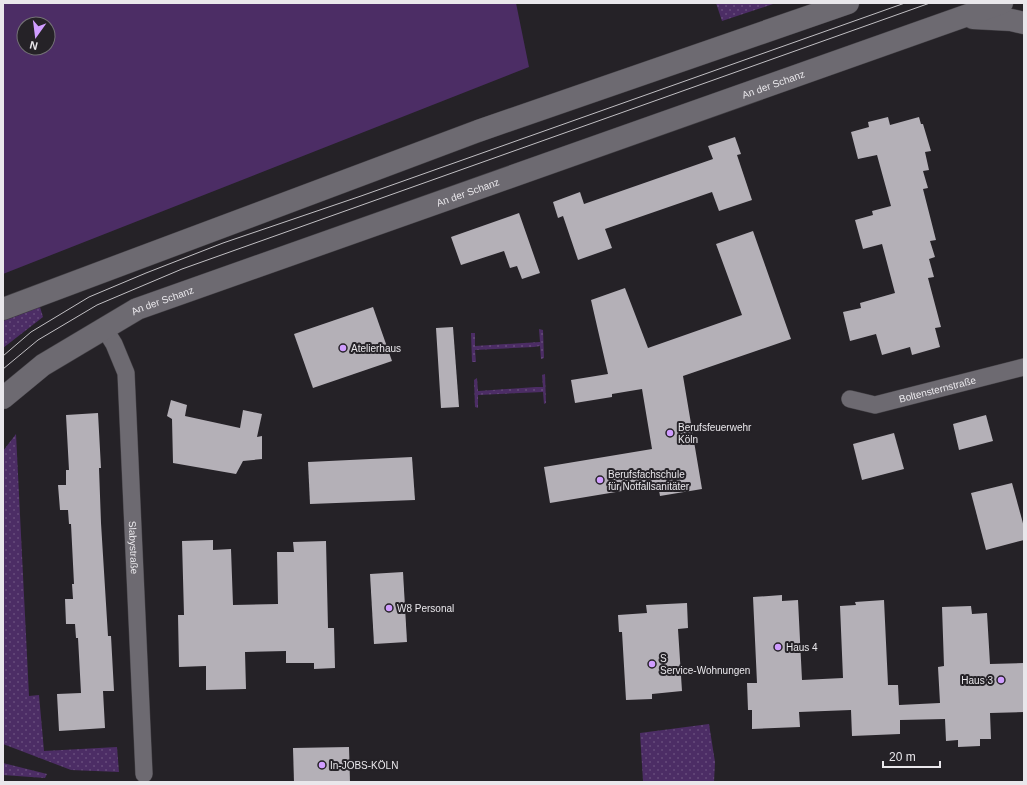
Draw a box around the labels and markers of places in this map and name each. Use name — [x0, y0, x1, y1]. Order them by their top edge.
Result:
marker: Atelierhaus — [338, 343, 348, 353]
place label: Atelierhaus — [351, 343, 401, 354]
place label: Berufsfeuerwehr Köln — [678, 422, 752, 445]
marker: Berufsfeuerwehr Köln — [665, 428, 675, 438]
place label: Berufsfachschule für Notfallsanitäter — [608, 469, 690, 492]
marker: Berufsfachschule für Notfallsanitäter — [595, 475, 605, 485]
marker: W8 Personal — [384, 603, 394, 613]
place label: W8 Personal — [397, 603, 454, 614]
marker: Haus 4 — [773, 642, 783, 652]
place label: Haus 4 — [786, 642, 818, 653]
place label: S Service-Wohnungen — [660, 653, 750, 676]
marker: S Service-Wohnungen — [647, 659, 657, 669]
place label: Haus 3 — [961, 675, 993, 686]
marker: Haus 3 — [996, 675, 1006, 685]
marker: In-JOBS-KÖLN — [317, 760, 327, 770]
place label: In-JOBS-KÖLN — [330, 760, 398, 771]

